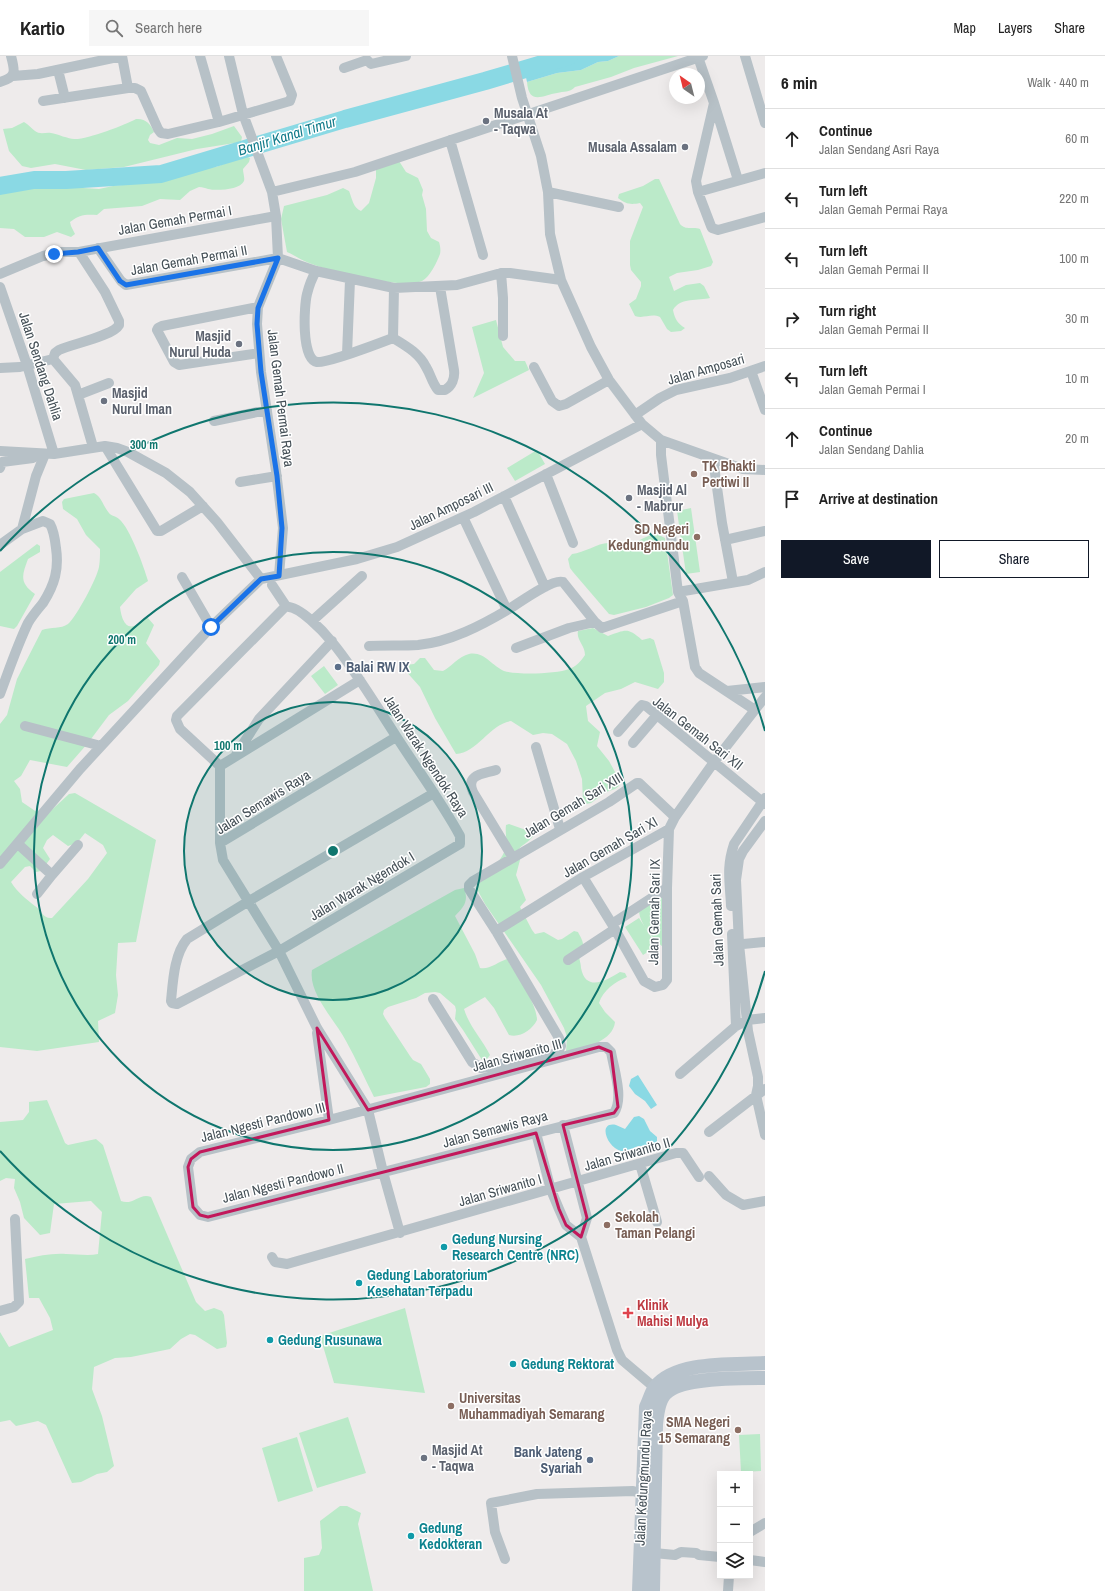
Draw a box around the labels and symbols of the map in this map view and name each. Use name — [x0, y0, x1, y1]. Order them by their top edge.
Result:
north arrow — [669, 68, 705, 104]
place label: Musala At - Taqwa — [494, 104, 548, 138]
water label: Banjir Kanal Timur — [235, 110, 339, 160]
marker: Musala At - Taqwa — [481, 116, 491, 126]
place label: Musala Assalam — [588, 138, 677, 156]
marker: Musala Assalam — [680, 142, 690, 152]
street label: Jalan Gemah Permai I — [117, 201, 233, 239]
street label: Jalan Gemah Permai II — [129, 241, 249, 279]
route end — [45, 245, 63, 263]
street label: Jalan Sendang Dahlia — [15, 309, 67, 423]
place label: Masjid Nurul Huda — [169, 327, 232, 361]
street label: Jalan Gemah Permai Raya — [264, 328, 298, 468]
marker: Masjid Nurul Huda — [234, 339, 244, 349]
street label: Jalan Amposari — [665, 349, 747, 389]
place label: Masjid Nurul Iman — [112, 384, 172, 418]
marker: Masjid Nurul Iman — [99, 396, 109, 406]
text: 300 m — [130, 437, 158, 453]
place label: TK Bhakti Pertiwi II — [702, 457, 756, 491]
marker: TK Bhakti Pertiwi II — [689, 469, 699, 479]
street label: Jalan Amposari III — [406, 478, 496, 534]
place label: Masjid Al - Mabrur — [637, 481, 687, 515]
marker: Masjid Al - Mabrur — [624, 493, 634, 503]
place label: SD Negeri Kedungmundu — [608, 520, 689, 554]
marker: SD Negeri Kedungmundu — [692, 532, 702, 542]
route start — [202, 618, 220, 636]
text: 200 m — [108, 632, 136, 648]
place label: Balai RW IX — [346, 658, 410, 676]
marker: Balai RW IX — [333, 662, 343, 672]
street label: Jalan Warak Ngendok Raya — [380, 691, 473, 821]
street label: Jalan Gemah Sari XII — [649, 692, 747, 774]
text: 100 m — [214, 738, 242, 754]
street label: Jalan Semawis Raya — [213, 765, 314, 838]
street label: Jalan Gemah Sari XIII — [520, 768, 626, 842]
street label: Jalan Gemah Sari XI — [559, 813, 661, 881]
centre of rings — [326, 844, 340, 858]
street label: Jalan Warak Ngendok I — [306, 848, 418, 924]
street label: Jalan Gemah Sari IX — [644, 858, 664, 965]
street label: Jalan Gemah Sari — [706, 873, 728, 967]
street label: Jalan Sriwanito III — [470, 1034, 564, 1076]
street label: Jalan Ngesti Pandowo III — [199, 1098, 327, 1146]
street label: Jalan Semawis Raya — [441, 1106, 550, 1152]
street label: Jalan Sriwanito II — [582, 1133, 672, 1175]
street label: Jalan Ngesti Pandowo II — [220, 1159, 346, 1207]
street label: Jalan Sriwanito I — [456, 1170, 544, 1210]
place label: Sekolah Taman Pelangi — [615, 1208, 695, 1242]
marker: Sekolah Taman Pelangi — [602, 1220, 612, 1230]
place label: Gedung Nursing Research Centre (NRC) — [452, 1230, 579, 1264]
marker: Gedung Nursing Research Centre (NRC) — [439, 1242, 449, 1252]
place label: Gedung Laboratorium Kesehatan Terpadu — [367, 1266, 488, 1300]
marker: Gedung Laboratorium Kesehatan Terpadu — [354, 1278, 364, 1288]
place label: Klinik Mahisi Mulya — [637, 1296, 709, 1330]
marker: Klinik Mahisi Mulya — [622, 1307, 634, 1319]
place label: Gedung Rusunawa — [278, 1331, 383, 1349]
marker: Gedung Rusunawa — [265, 1335, 275, 1345]
place label: Gedung Rektorat — [521, 1355, 614, 1373]
marker: Gedung Rektorat — [508, 1359, 518, 1369]
place label: Universitas Muhammadiyah Semarang — [459, 1389, 604, 1423]
marker: Universitas Muhammadiyah Semarang — [446, 1401, 456, 1411]
street label: Jalan Kedungmundu Raya — [630, 1409, 656, 1546]
place label: SMA Negeri 15 Semarang — [659, 1413, 730, 1447]
marker: SMA Negeri 15 Semarang — [733, 1425, 743, 1435]
place label: Masjid At - Taqwa — [432, 1441, 483, 1475]
place label: Bank Jateng Syariah — [514, 1443, 582, 1477]
marker: Masjid At - Taqwa — [419, 1453, 429, 1463]
marker: Bank Jateng Syariah — [585, 1455, 595, 1465]
place label: Gedung Kedokteran — [419, 1519, 482, 1553]
marker: Gedung Kedokteran — [406, 1531, 416, 1541]

